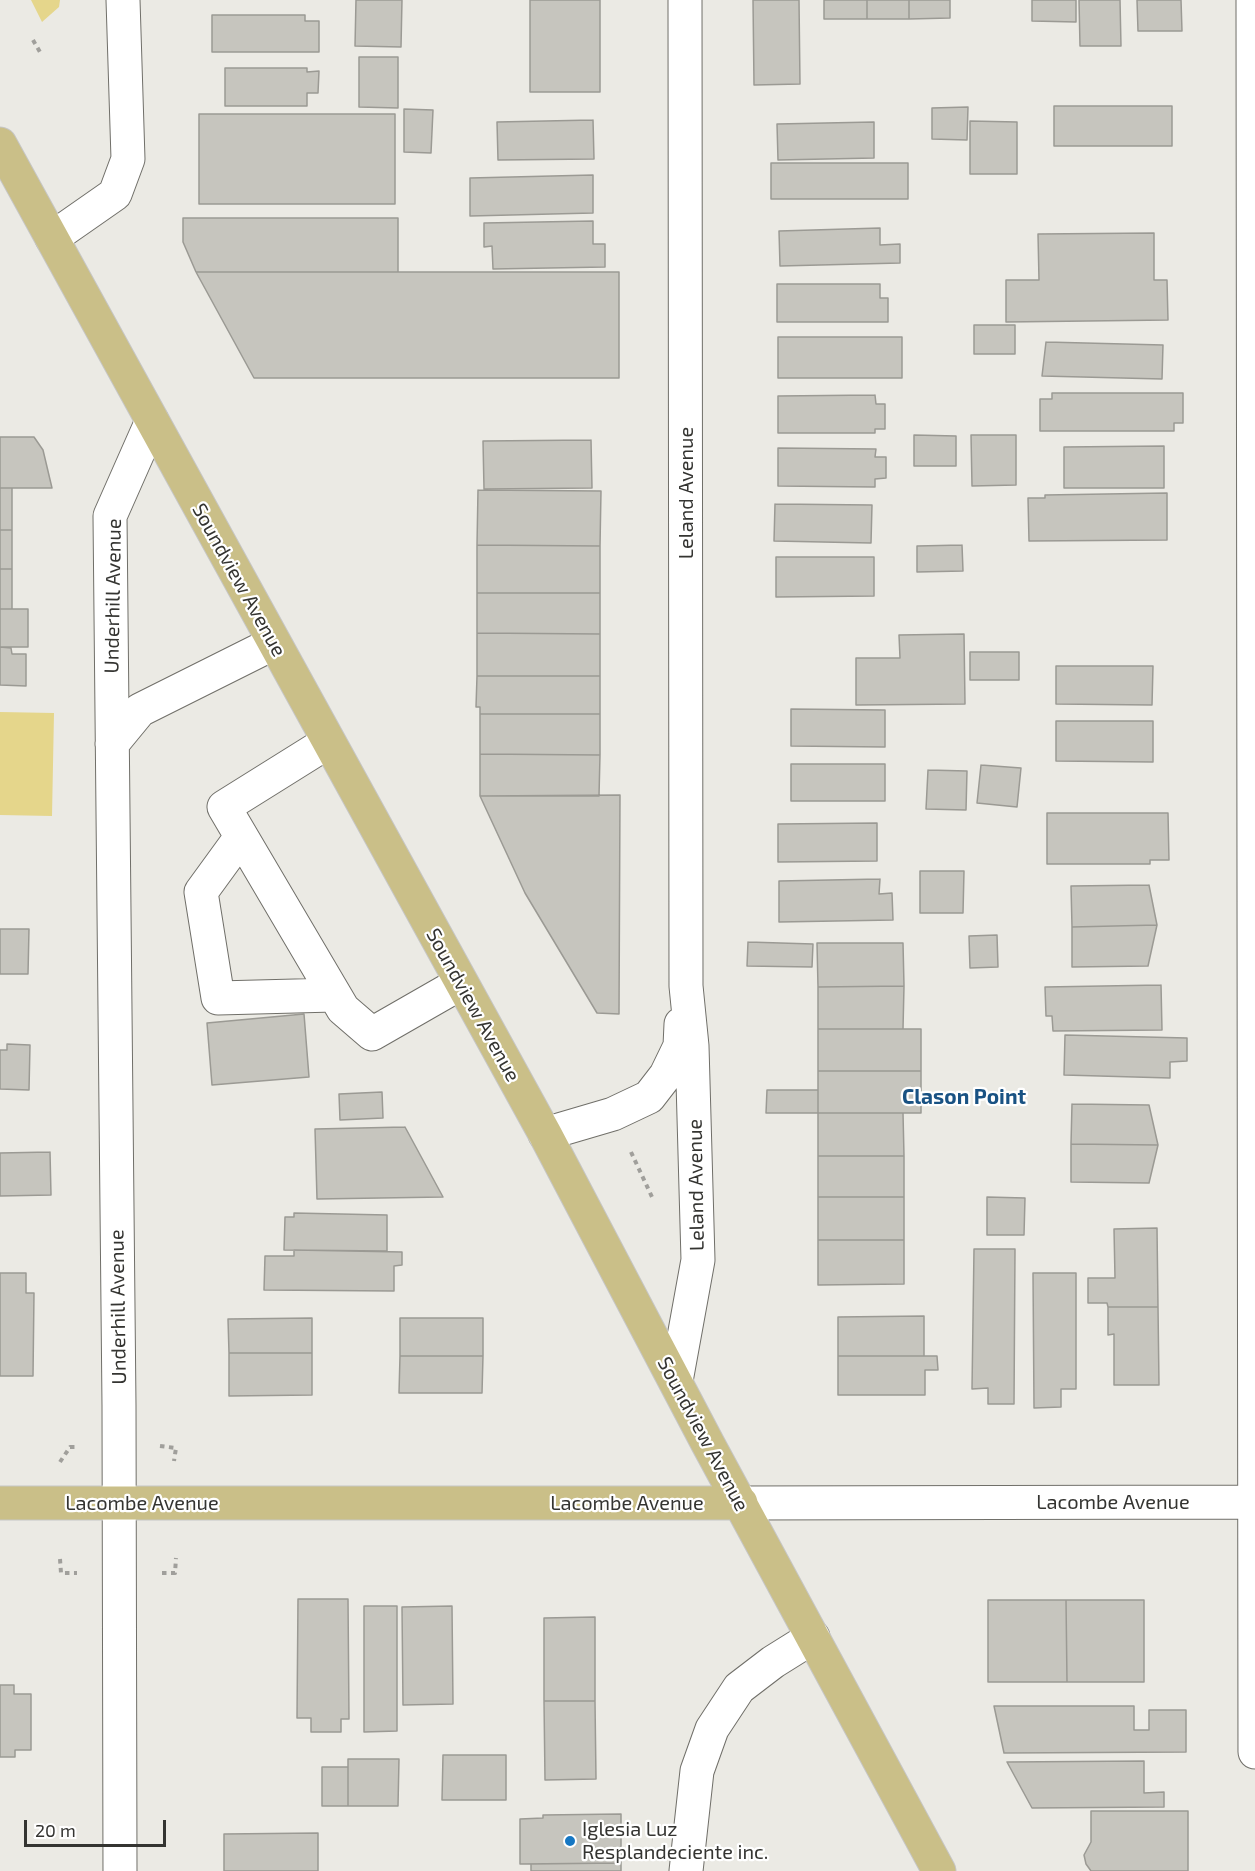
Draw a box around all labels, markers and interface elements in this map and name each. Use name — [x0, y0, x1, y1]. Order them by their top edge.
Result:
street label: Leland Avenue — [674, 427, 698, 559]
street label: Soundview Avenue — [187, 499, 291, 661]
street label: Underhill Avenue — [100, 518, 126, 674]
street label: Soundview Avenue — [421, 924, 525, 1086]
district label: Clason Point — [902, 1084, 1026, 1110]
street label: Leland Avenue — [683, 1119, 709, 1251]
street label: Underhill Avenue — [105, 1229, 131, 1385]
street label: Soundview Avenue — [652, 1353, 754, 1515]
street label: Lacombe Avenue — [1036, 1490, 1190, 1514]
street label: Lacombe Avenue — [65, 1491, 219, 1515]
street label: Lacombe Avenue — [550, 1491, 704, 1515]
scale bar — [27, 1808, 170, 1846]
place label: Iglesia Luz Resplandeciente inc. — [582, 1817, 768, 1864]
text: 20 m — [35, 1819, 76, 1841]
marker: Iglesia Luz Resplandeciente inc. — [563, 1834, 577, 1848]

